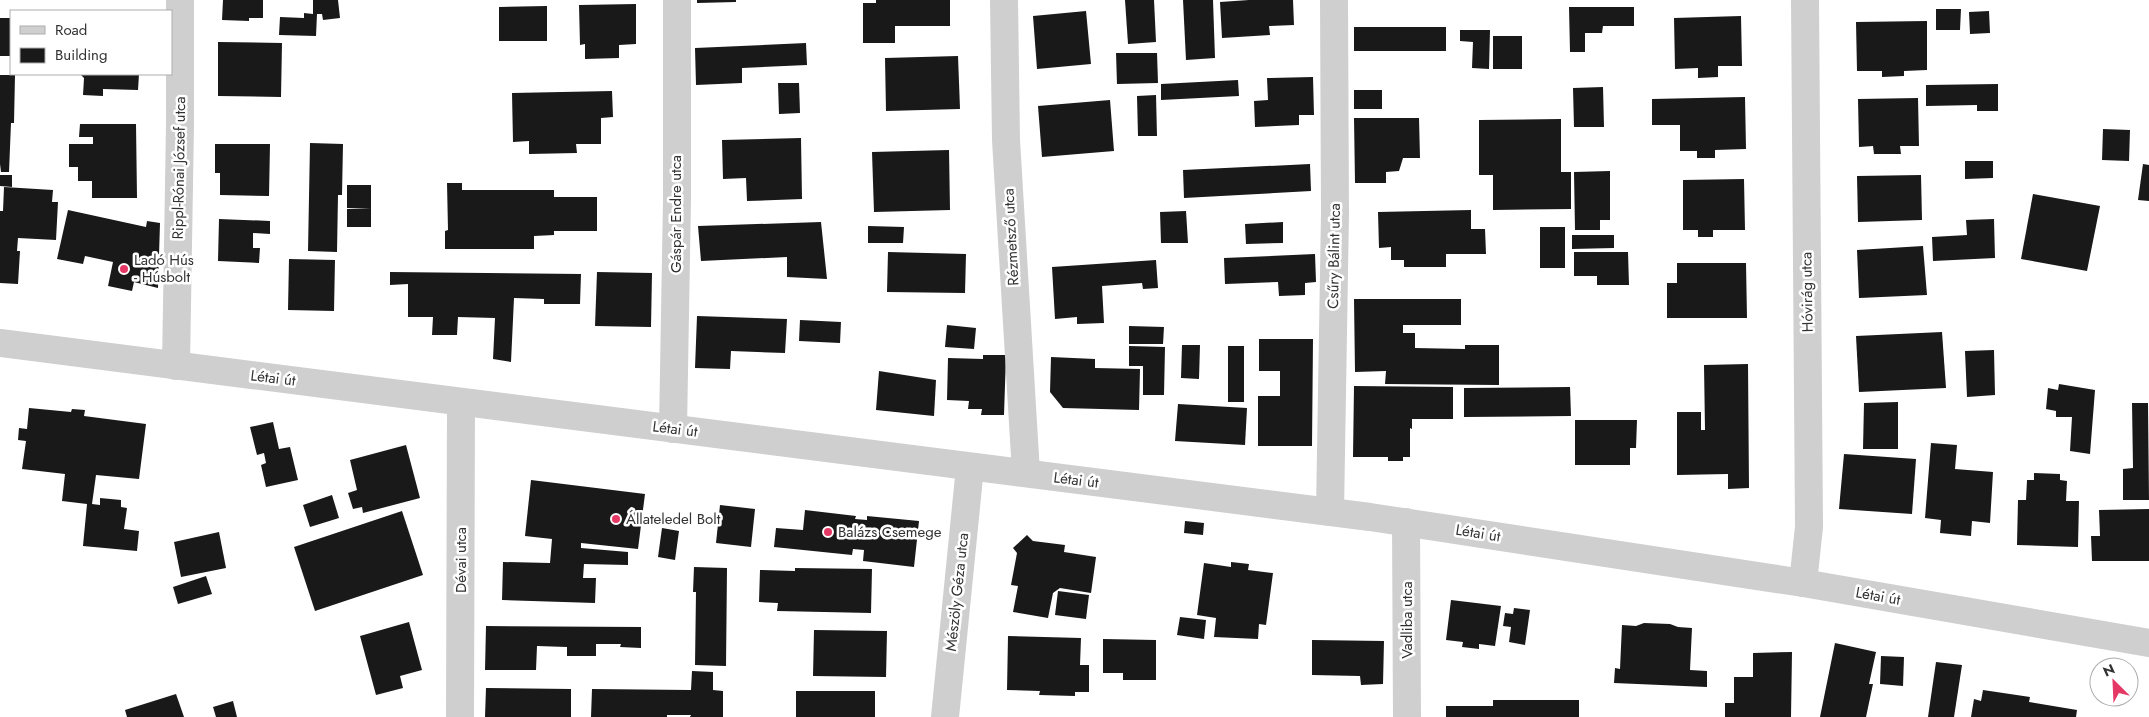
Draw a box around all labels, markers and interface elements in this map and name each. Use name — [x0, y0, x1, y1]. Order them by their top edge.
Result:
legend — [10, 10, 172, 75]
text: Road — [55, 19, 87, 41]
text: Building — [55, 44, 107, 66]
street label: Rippl-Rónai József utca — [167, 96, 191, 240]
street label: Gáspár Endre utca — [665, 155, 687, 273]
street label: Rézmetsző utca — [997, 188, 1025, 286]
street label: Csűry Bálint utca — [1322, 203, 1346, 309]
place label: Ladó Hús - Húsbolt — [134, 249, 194, 288]
street label: Hóvirág utca — [1795, 252, 1819, 332]
marker: Ladó Hús - Húsbolt — [118, 263, 130, 275]
street label: Létai út — [249, 364, 297, 392]
street label: Létai út — [651, 415, 699, 443]
street label: Létai út — [1052, 466, 1100, 494]
place label: Állateledel Bolt — [626, 508, 721, 530]
marker: Állateledel Bolt — [610, 513, 622, 525]
street label: Létai út — [1454, 519, 1502, 547]
place label: Balázs Csemege — [838, 521, 942, 543]
marker: Balázs Csemege — [822, 526, 834, 538]
street label: Dévai utca — [450, 527, 472, 593]
street label: Mészöly Géza utca — [940, 532, 974, 652]
street label: Vadliba utca — [1396, 581, 1418, 659]
street label: Létai út — [1854, 581, 1903, 611]
north arrow — [2089, 657, 2139, 707]
text: N — [2100, 659, 2118, 682]

